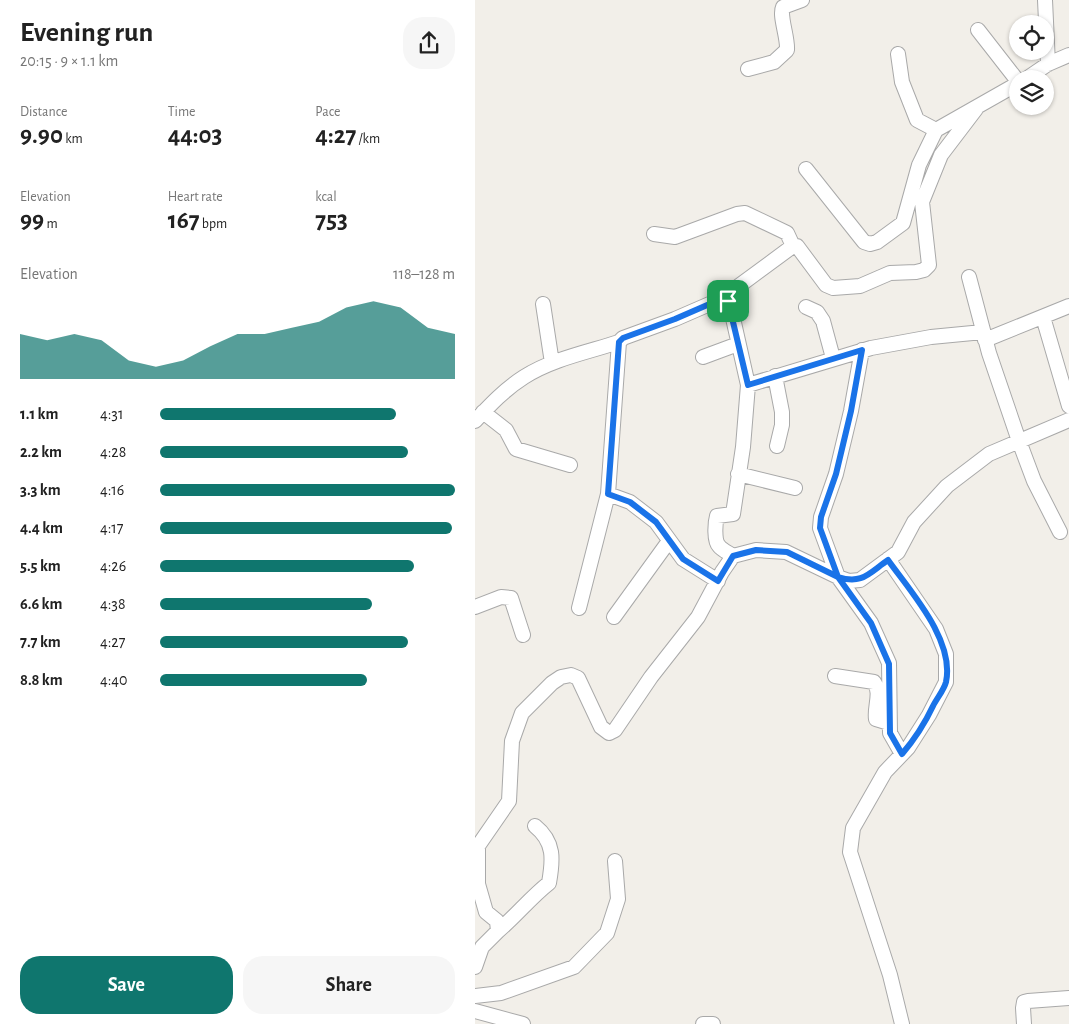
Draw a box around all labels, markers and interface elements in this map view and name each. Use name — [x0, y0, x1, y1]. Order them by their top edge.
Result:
map controls — [1009, 15, 1054, 115]
button: locate — [1009, 15, 1054, 60]
button: share — [403, 17, 455, 69]
text: Evening run — [20, 19, 153, 47]
text: 20:15 · 9 × 1.1 km — [20, 53, 118, 69]
button: layers — [1009, 70, 1054, 115]
text: Distance — [20, 105, 67, 119]
text: Time — [168, 105, 196, 119]
text: Pace — [315, 105, 341, 119]
text: 9.90 — [20, 123, 63, 148]
text: 44:03 — [168, 123, 222, 148]
text: 4:27 — [315, 123, 356, 148]
text: km — [63, 132, 83, 146]
text: /km — [356, 132, 380, 146]
text: Elevation — [20, 190, 71, 204]
text: Heart rate — [168, 190, 223, 204]
text: kcal — [315, 190, 337, 204]
text: 99 — [20, 208, 44, 233]
text: 167 — [168, 208, 200, 233]
text: 753 — [315, 208, 348, 233]
text: m — [44, 217, 58, 231]
text: bpm — [200, 217, 227, 231]
text: Elevation — [20, 266, 78, 282]
text: 118–128 m — [393, 266, 455, 282]
pin — [707, 280, 749, 322]
icon: arrive — [714, 287, 742, 315]
text: 1.1 km — [20, 406, 58, 422]
text: 4:31 — [100, 406, 123, 422]
text: 2.2 km — [20, 444, 62, 460]
text: 4:28 — [100, 444, 126, 460]
text: 3.3 km — [20, 482, 61, 498]
text: 4:16 — [100, 482, 124, 498]
text: 4.4 km — [20, 520, 63, 536]
text: 4:17 — [100, 520, 124, 536]
text: 5.5 km — [20, 558, 61, 574]
text: 4:26 — [100, 558, 126, 574]
text: 6.6 km — [20, 596, 62, 612]
text: 4:38 — [100, 596, 126, 612]
text: 7.7 km — [20, 634, 61, 650]
text: 4:27 — [100, 634, 125, 650]
text: 8.8 km — [20, 672, 63, 688]
text: 4:40 — [100, 672, 128, 688]
button: Save — [20, 956, 233, 1014]
button: Share — [243, 956, 455, 1014]

